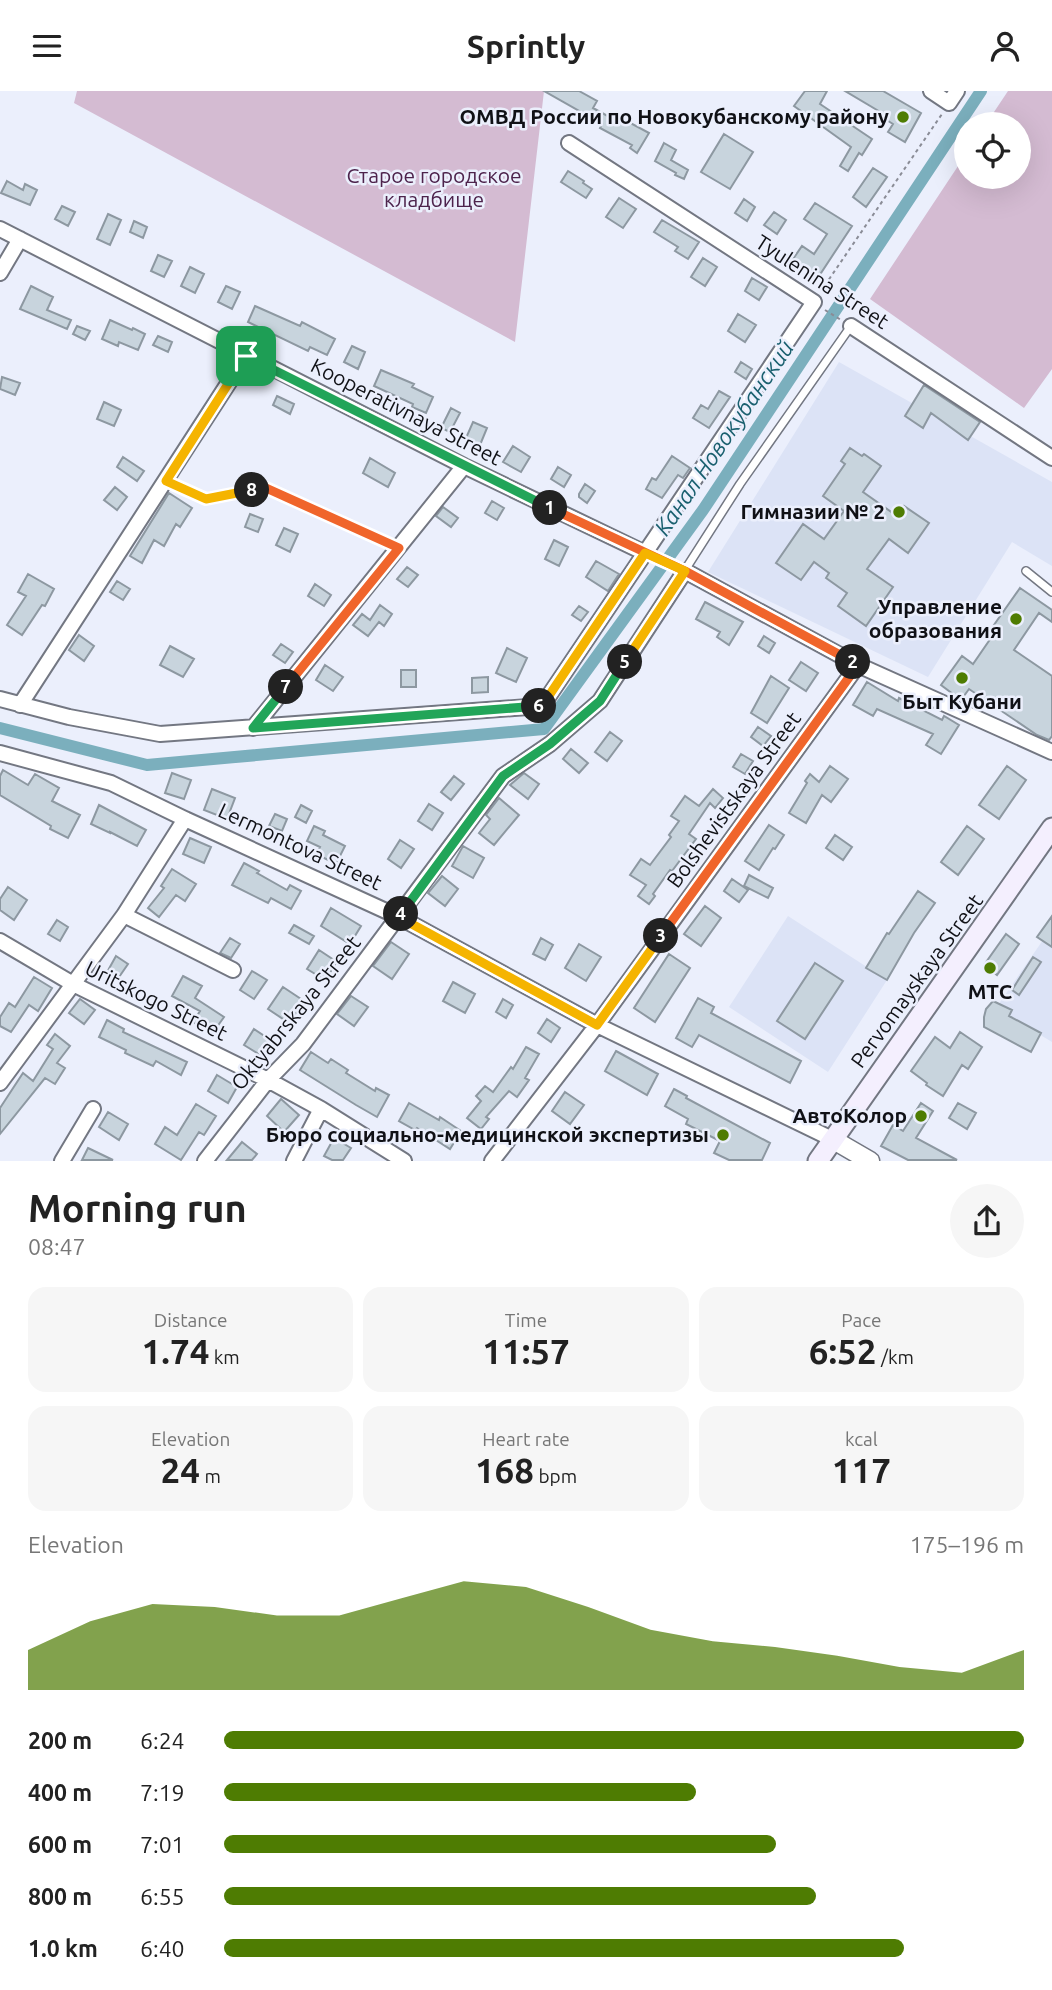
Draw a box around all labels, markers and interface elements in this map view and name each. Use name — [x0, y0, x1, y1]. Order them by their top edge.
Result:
icon: menu — [28, 27, 66, 65]
icon: person — [986, 27, 1024, 65]
text: Sprintly — [467, 28, 585, 64]
place label: ОМВД России по Новокубанскому району — [460, 104, 889, 128]
marker: ОМВД России по Новокубанскому району — [895, 109, 911, 125]
map controls — [954, 112, 1031, 189]
button: locate — [954, 112, 1031, 189]
park label: Старое городское кладбище — [346, 163, 522, 211]
street label: Tyulenina Street — [752, 229, 894, 333]
pin — [216, 326, 276, 386]
water label: Канал Новокубанский — [649, 336, 798, 540]
icon: arrive — [227, 337, 265, 375]
street label: Kooperativnaya Street — [307, 353, 506, 470]
pin: 8 — [234, 473, 270, 507]
text: 8 — [246, 478, 257, 500]
pin: 1 — [532, 491, 568, 525]
text: 1 — [544, 496, 555, 518]
place label: Гимназии № 2 — [741, 499, 885, 523]
marker: Гимназии № 2 — [891, 504, 907, 520]
place label: Управление образования — [869, 594, 1002, 642]
marker: Управление образования — [1008, 611, 1024, 627]
pin: 5 — [608, 645, 642, 679]
pin: 2 — [836, 645, 870, 679]
text: 5 — [619, 650, 630, 672]
text: 2 — [847, 650, 858, 672]
pin: 7 — [268, 669, 304, 705]
marker: Быт Кубани — [954, 670, 970, 686]
text: 7 — [280, 675, 291, 697]
pin: 6 — [522, 689, 556, 723]
place label: Быт Кубани — [902, 689, 1022, 713]
text: 6 — [533, 694, 544, 716]
street label: Bolshevistskaya Street — [661, 707, 805, 892]
street label: Lermontova Street — [215, 798, 386, 894]
street label: Pervomayskaya Street — [845, 889, 987, 1072]
pin: 4 — [384, 897, 418, 931]
text: 4 — [395, 902, 406, 924]
pin: 3 — [644, 919, 678, 953]
text: 3 — [655, 924, 666, 946]
street label: Oktyabrskaya Street — [226, 931, 365, 1094]
street label: Uritskogo Street — [82, 955, 231, 1045]
marker: МТС — [982, 960, 998, 976]
place label: МТС — [968, 979, 1012, 1003]
place label: АвтоКолор — [793, 1103, 907, 1127]
marker: АвтоКолор — [913, 1108, 929, 1124]
place label: Бюро социально-медицинской экспертизы — [266, 1122, 709, 1146]
marker: Бюро социально-медицинской экспертизы — [715, 1127, 731, 1143]
button: share — [950, 1184, 1024, 1258]
text: Morning run — [28, 1187, 247, 1229]
text: 08:47 — [28, 1234, 86, 1259]
text: Distance — [154, 1309, 227, 1331]
text: Time — [505, 1309, 547, 1331]
text: Pace — [841, 1309, 881, 1331]
text: 1.74 — [142, 1331, 209, 1371]
text: 11:57 — [482, 1331, 570, 1371]
text: 6:52 — [809, 1331, 877, 1371]
text: km — [209, 1346, 240, 1368]
text: /km — [877, 1346, 914, 1368]
text: Elevation — [151, 1428, 230, 1450]
text: Heart rate — [482, 1428, 570, 1450]
text: kcal — [845, 1428, 878, 1450]
text: 24 — [161, 1450, 200, 1490]
text: 168 — [475, 1450, 534, 1490]
text: 117 — [832, 1450, 891, 1490]
text: m — [200, 1465, 221, 1487]
text: bpm — [534, 1465, 577, 1487]
text: Elevation — [28, 1532, 124, 1557]
text: 175–196 m — [910, 1532, 1024, 1557]
text: 200 m — [28, 1728, 92, 1753]
text: 6:24 — [140, 1728, 185, 1753]
text: 400 m — [28, 1780, 92, 1805]
text: 7:19 — [140, 1780, 185, 1805]
text: 600 m — [28, 1832, 92, 1857]
text: 7:01 — [140, 1832, 185, 1857]
text: 800 m — [28, 1884, 92, 1909]
text: 6:55 — [140, 1884, 185, 1909]
text: 1.0 km — [28, 1936, 98, 1961]
text: 6:40 — [140, 1936, 185, 1961]

